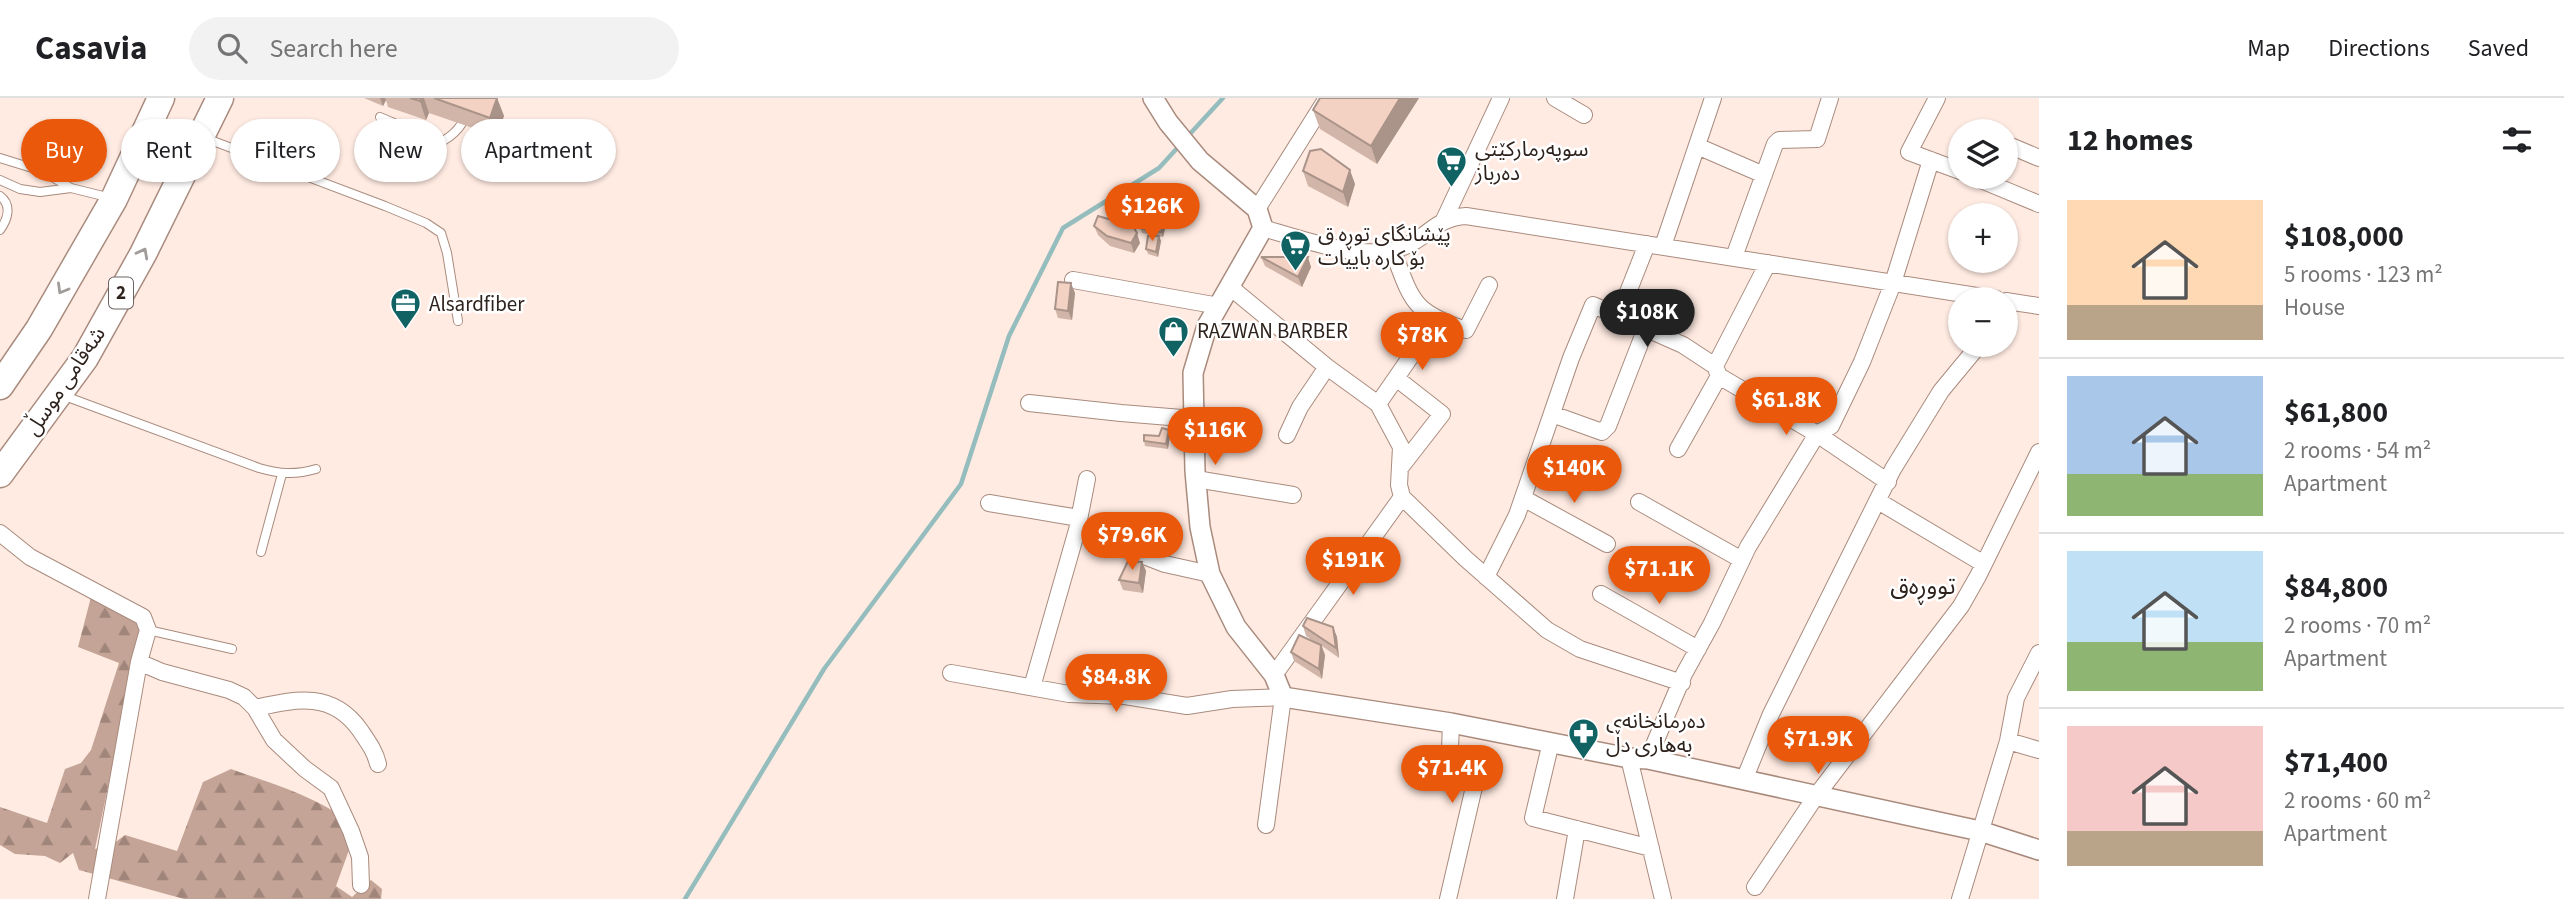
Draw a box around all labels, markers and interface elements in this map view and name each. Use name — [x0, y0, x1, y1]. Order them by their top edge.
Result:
search box — [189, 17, 679, 80]
text: Casavia — [35, 25, 147, 72]
icon: search — [213, 29, 251, 67]
text: Search here — [269, 30, 398, 67]
text: Map — [2247, 31, 2290, 66]
text: Directions — [2328, 31, 2430, 66]
text: Saved — [2468, 31, 2529, 66]
chip: Buy — [21, 119, 107, 182]
chip: Rent — [121, 119, 216, 182]
chip: Filters — [230, 119, 340, 182]
chip: New — [354, 119, 447, 182]
chip: Apartment — [461, 119, 616, 182]
map controls — [1948, 119, 2018, 357]
button: layers — [1948, 119, 2018, 189]
text: 12 homes — [2067, 119, 2193, 162]
icon: filters — [2498, 121, 2536, 159]
place label: سوپەرمارکێتی دەرباز — [1474, 134, 1589, 188]
supermarket icon: سوپەرمارکێتی دەرباز — [1435, 144, 1469, 188]
pin: $126K — [1103, 184, 1201, 243]
text: $126K — [1121, 189, 1183, 222]
button: + — [1948, 203, 2018, 273]
text: $108,000 — [2284, 215, 2404, 258]
place label: پێشانگای توڕه ق بۆ کاره باییات — [1318, 219, 1451, 273]
icon: home — [2123, 228, 2207, 312]
supermarket icon: پێشانگای توڕه ق بۆ کاره باییات — [1278, 229, 1312, 273]
one-way arrow — [135, 248, 148, 260]
text: 5 rooms · 123 m² — [2284, 258, 2443, 291]
road number: 2 — [109, 278, 133, 308]
one-way arrow — [57, 282, 70, 295]
office icon: Alsardfiber — [389, 287, 423, 331]
button: − — [1948, 287, 2018, 357]
place label: Alsardfiber — [429, 289, 525, 319]
pin: $108K — [1598, 289, 1696, 349]
text: House — [2284, 291, 2345, 324]
text: $108K — [1616, 295, 1678, 328]
pin: $78K — [1381, 313, 1463, 372]
shop icon: RAZWAN BARBER — [1157, 314, 1191, 358]
place label: RAZWAN BARBER — [1197, 316, 1348, 346]
text: $78K — [1397, 318, 1447, 351]
street label: شەقامی موسڵ — [17, 320, 113, 441]
pin: $61.8K — [1729, 378, 1843, 437]
text: $61.8K — [1751, 383, 1821, 416]
text: $61,800 — [2284, 391, 2388, 434]
icon: home — [2123, 404, 2207, 488]
pin: $116K — [1166, 408, 1264, 467]
text: $116K — [1184, 413, 1246, 446]
text: 2 rooms · 54 m² — [2284, 434, 2431, 467]
pin: $140K — [1525, 446, 1623, 505]
text: $140K — [1543, 451, 1605, 484]
text: Apartment — [2284, 467, 2387, 500]
pin: $79.6K — [1075, 512, 1189, 572]
text: $79.6K — [1097, 518, 1167, 551]
pin: $191K — [1304, 538, 1402, 597]
text: $191K — [1322, 543, 1384, 576]
pin: $71.1K — [1602, 546, 1716, 606]
text: $71.1K — [1624, 552, 1694, 585]
text: $84,800 — [2284, 566, 2388, 609]
district label: تووڕەق — [1890, 569, 1956, 606]
icon: home — [2123, 579, 2207, 663]
text: 2 rooms · 70 m² — [2284, 609, 2431, 642]
text: Apartment — [2284, 642, 2387, 675]
pin: $84.8K — [1059, 654, 1173, 714]
text: $84.8K — [1081, 660, 1151, 693]
place label: دەرمانخانەی بەهاری دڵ — [1606, 706, 1705, 760]
pharmacy icon: دەرمانخانەی بەهاری دڵ — [1566, 716, 1600, 760]
pin: $71.9K — [1761, 716, 1875, 776]
text: $71.9K — [1783, 722, 1853, 755]
text: $71,400 — [2284, 741, 2388, 784]
pin: $71.4K — [1395, 746, 1509, 805]
text: $71.4K — [1417, 751, 1487, 784]
icon: home — [2123, 754, 2207, 838]
text: 2 rooms · 60 m² — [2284, 784, 2431, 817]
text: Apartment — [2284, 817, 2387, 850]

